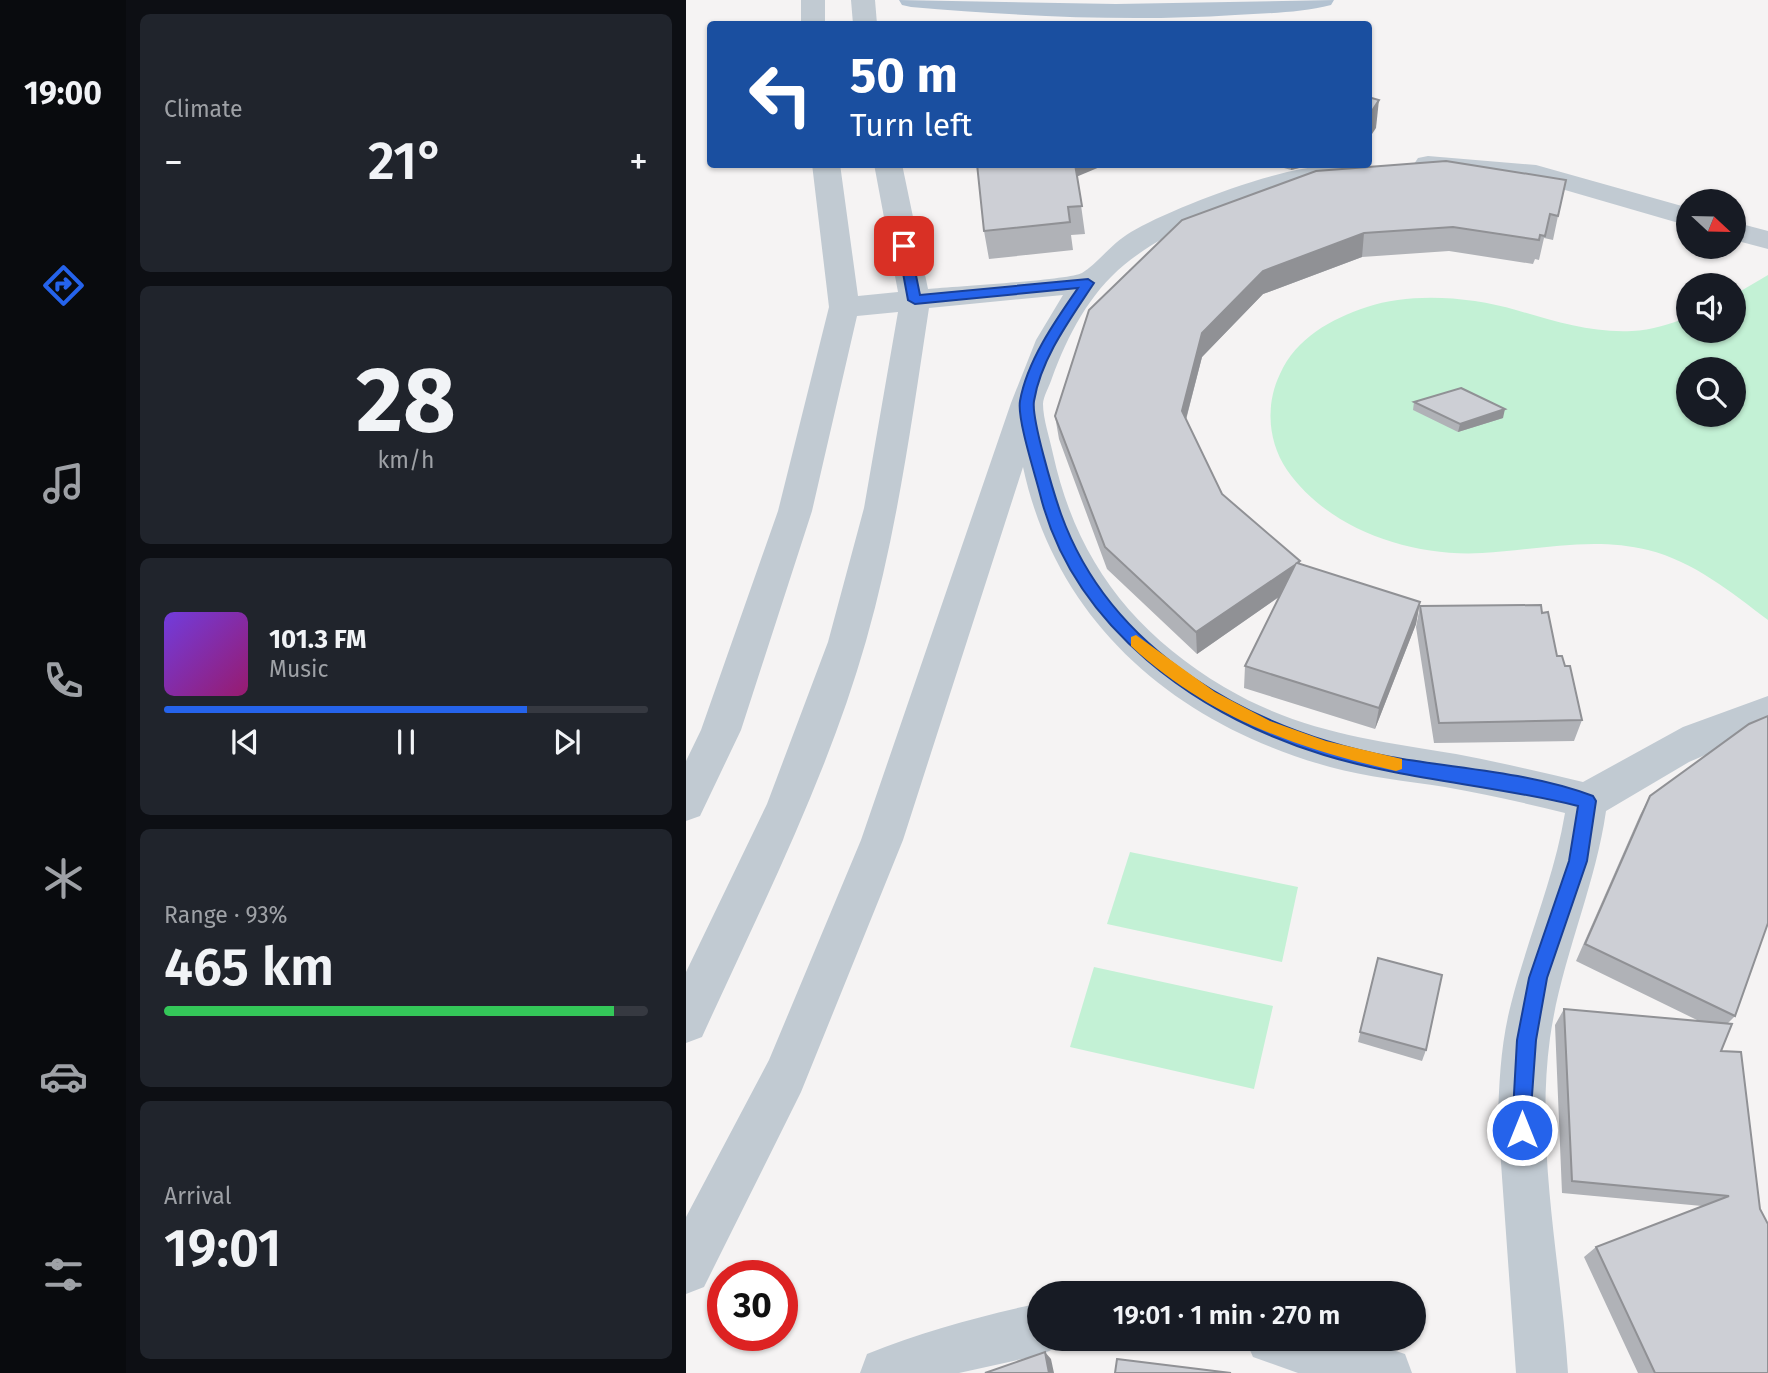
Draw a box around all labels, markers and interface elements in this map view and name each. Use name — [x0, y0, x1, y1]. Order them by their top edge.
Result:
text: 50 m — [850, 46, 958, 105]
icon: left — [735, 49, 826, 140]
text: 19:00 — [24, 74, 102, 112]
text: Climate — [164, 95, 243, 123]
text: Turn left — [850, 106, 972, 144]
text: 21° — [368, 130, 444, 193]
text: − — [164, 139, 183, 185]
text: + — [629, 139, 648, 185]
north arrow — [1676, 189, 1746, 259]
map controls — [1676, 189, 1746, 427]
pin — [874, 216, 934, 276]
icon: arrive — [885, 227, 923, 265]
icon: directions — [39, 261, 88, 310]
button: sound — [1676, 273, 1746, 343]
text: 28 — [356, 346, 456, 455]
button: search — [1676, 357, 1746, 427]
text: km/h — [378, 446, 434, 474]
icon: music — [39, 459, 88, 508]
text: 101.3 FM — [269, 624, 367, 655]
text: Music — [269, 655, 329, 683]
icon: phone — [39, 656, 88, 705]
icon: previous — [226, 723, 264, 761]
icon: pause — [387, 723, 425, 761]
icon: next — [548, 723, 586, 761]
icon: climate — [39, 854, 88, 903]
text: Range · 93% — [164, 901, 288, 929]
text: 465 km — [164, 936, 334, 999]
icon: car — [39, 1052, 88, 1101]
position arrow — [1485, 1093, 1559, 1167]
text: Arrival — [164, 1182, 231, 1210]
text: 19:01 — [164, 1217, 282, 1280]
icon: filters — [39, 1250, 88, 1299]
speed limit sign: 30 — [707, 1260, 798, 1351]
text: 19:01 · 1 min · 270 m — [1113, 1300, 1340, 1331]

